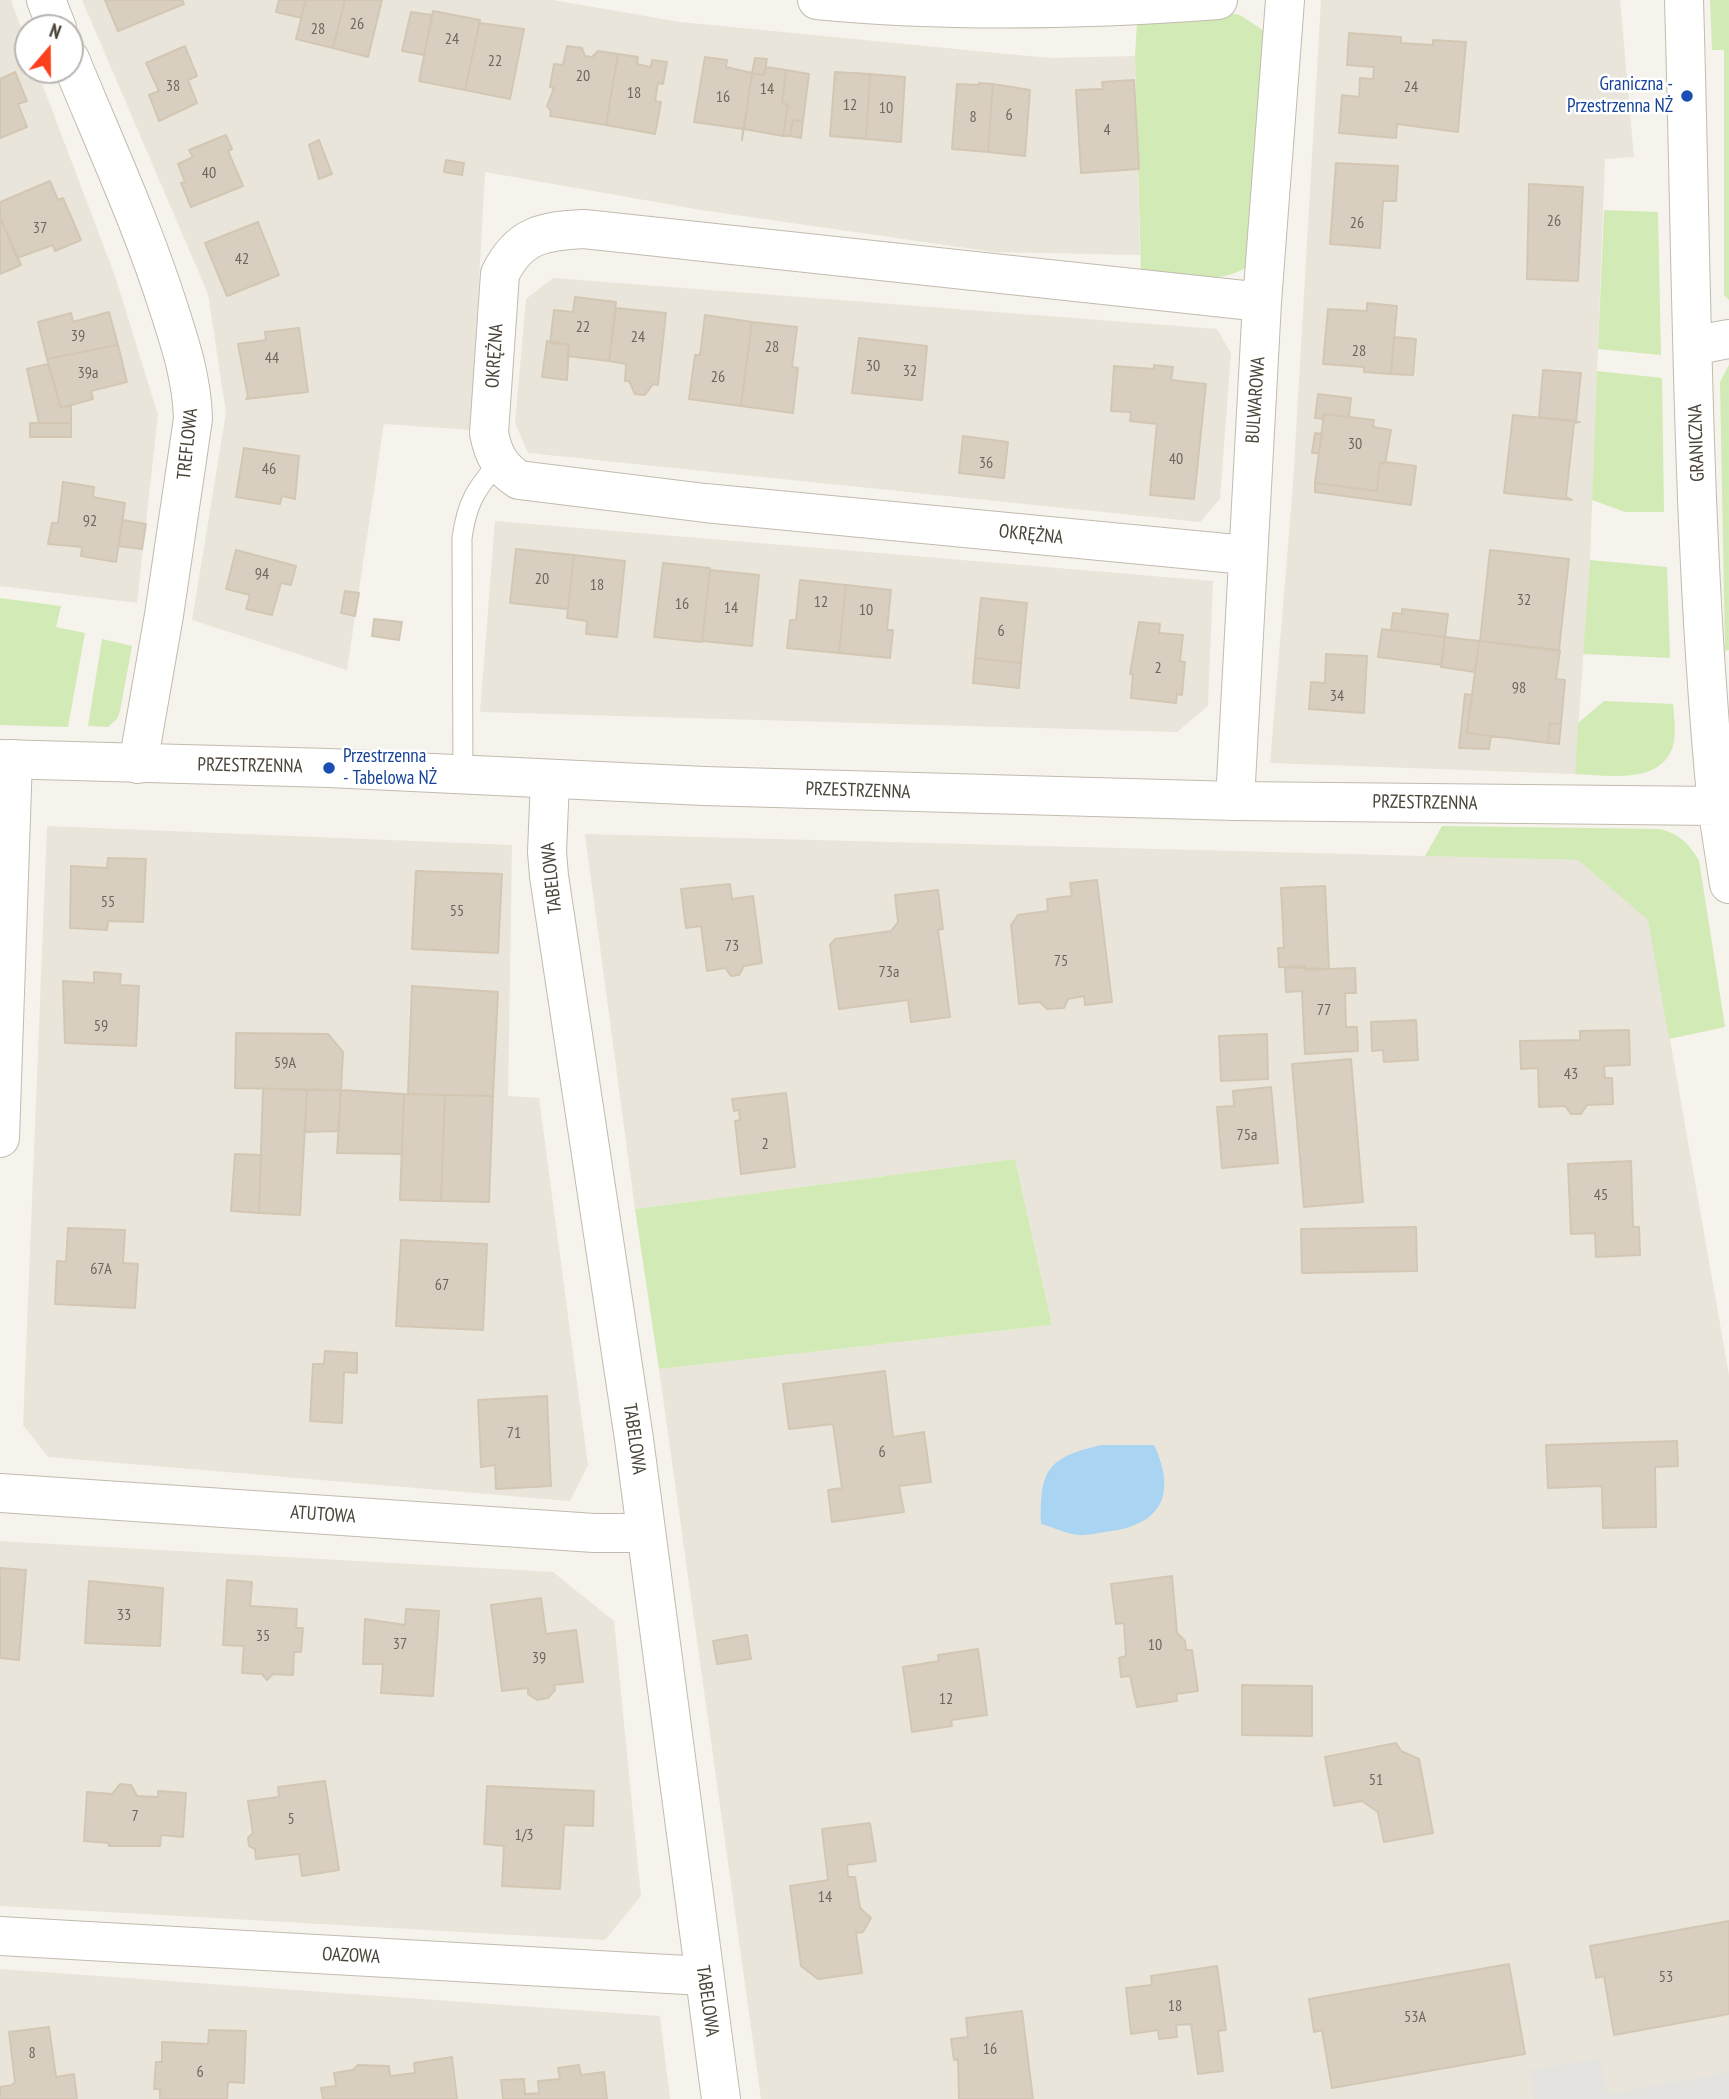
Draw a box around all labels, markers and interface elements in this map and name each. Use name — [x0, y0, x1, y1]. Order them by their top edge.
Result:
north arrow — [14, 14, 84, 84]
house number: 26 — [350, 14, 364, 34]
text: N — [47, 18, 64, 44]
house number: 28 — [311, 19, 325, 39]
house number: 24 — [445, 29, 459, 49]
house number: 22 — [488, 51, 502, 71]
house number: 20 — [576, 66, 590, 86]
place label: Graniczna - Przestrzenna NŻ — [1567, 74, 1673, 118]
house number: 38 — [166, 76, 180, 96]
house number: 24 — [1404, 77, 1418, 97]
house number: 14 — [760, 79, 774, 99]
house number: 18 — [627, 83, 641, 103]
house number: 16 — [716, 87, 730, 107]
marker: Graniczna - Przestrzenna NŻ — [1679, 88, 1695, 104]
house number: 12 — [843, 95, 857, 115]
house number: 10 — [879, 98, 893, 118]
house number: 6 — [1005, 105, 1013, 125]
house number: 8 — [969, 107, 977, 127]
house number: 4 — [1103, 120, 1111, 140]
house number: 40 — [202, 163, 216, 183]
house number: 26 — [1547, 211, 1561, 231]
house number: 26 — [1350, 213, 1364, 233]
house number: 37 — [33, 218, 47, 238]
house number: 42 — [235, 249, 249, 269]
house number: 22 — [576, 317, 590, 337]
street label: OKRĘŻNA — [481, 323, 509, 389]
house number: 39 — [71, 326, 85, 346]
house number: 24 — [631, 327, 645, 347]
house number: 28 — [765, 337, 779, 357]
house number: 28 — [1352, 341, 1366, 361]
house number: 44 — [265, 348, 279, 368]
house number: 30 — [866, 356, 880, 376]
street label: BULWAROWA — [1242, 356, 1270, 444]
house number: 32 — [903, 361, 917, 381]
house number: 39a — [78, 363, 98, 383]
house number: 26 — [711, 367, 725, 387]
street label: GRANICZNA — [1684, 404, 1710, 482]
street label: TREFLOWA — [173, 407, 203, 481]
house number: 30 — [1348, 434, 1362, 454]
house number: 40 — [1169, 449, 1183, 469]
house number: 36 — [979, 453, 993, 473]
house number: 46 — [262, 459, 276, 479]
house number: 92 — [83, 511, 97, 531]
street label: OKRĘŻNA — [998, 520, 1064, 550]
house number: 94 — [255, 564, 269, 584]
house number: 20 — [535, 569, 549, 589]
house number: 18 — [590, 575, 604, 595]
house number: 32 — [1517, 590, 1531, 610]
house number: 12 — [814, 592, 828, 612]
house number: 16 — [675, 594, 689, 614]
house number: 14 — [724, 598, 738, 618]
house number: 10 — [859, 600, 873, 620]
house number: 6 — [997, 621, 1005, 641]
house number: 2 — [1154, 658, 1162, 678]
house number: 98 — [1512, 678, 1526, 698]
house number: 34 — [1330, 686, 1344, 706]
place label: Przestrzenna - Tabelowa NŻ — [343, 746, 437, 790]
street label: PRZESTRZENNA — [197, 754, 303, 778]
marker: Przestrzenna - Tabelowa NŻ — [321, 760, 337, 776]
street label: PRZESTRZENNA — [805, 778, 911, 804]
street label: PRZESTRZENNA — [1372, 791, 1478, 815]
street label: TABELOWA — [537, 841, 567, 915]
house number: 55 — [101, 892, 115, 912]
house number: 55 — [450, 901, 464, 921]
house number: 73 — [725, 936, 739, 956]
house number: 75 — [1054, 951, 1068, 971]
house number: 73a — [879, 962, 899, 982]
house number: 77 — [1317, 1000, 1331, 1020]
house number: 59 — [94, 1016, 108, 1036]
house number: 59A — [274, 1053, 296, 1073]
house number: 43 — [1564, 1064, 1578, 1084]
house number: 75a — [1237, 1125, 1257, 1145]
house number: 2 — [761, 1134, 769, 1154]
house number: 45 — [1594, 1185, 1608, 1205]
house number: 67A — [90, 1259, 112, 1279]
house number: 67 — [435, 1275, 449, 1295]
street label: TABELOWA — [618, 1402, 650, 1476]
house number: 71 — [507, 1423, 521, 1443]
house number: 6 — [878, 1442, 886, 1462]
street label: ATUTOWA — [290, 1501, 356, 1529]
house number: 33 — [117, 1605, 131, 1625]
house number: 35 — [256, 1626, 270, 1646]
house number: 37 — [393, 1634, 407, 1654]
house number: 10 — [1148, 1635, 1162, 1655]
house number: 39 — [532, 1648, 546, 1668]
house number: 12 — [939, 1689, 953, 1709]
house number: 51 — [1369, 1770, 1383, 1790]
house number: 7 — [131, 1806, 139, 1826]
house number: 5 — [287, 1809, 295, 1829]
house number: 1/3 — [514, 1825, 534, 1845]
house number: 14 — [818, 1887, 832, 1907]
street label: OAZOWA — [321, 1943, 381, 1969]
street label: TABELOWA — [691, 1964, 723, 2038]
house number: 53 — [1659, 1967, 1673, 1987]
house number: 18 — [1168, 1996, 1182, 2016]
house number: 53A — [1404, 2007, 1426, 2027]
house number: 16 — [983, 2039, 997, 2059]
house number: 8 — [28, 2043, 36, 2063]
house number: 6 — [196, 2062, 204, 2082]

